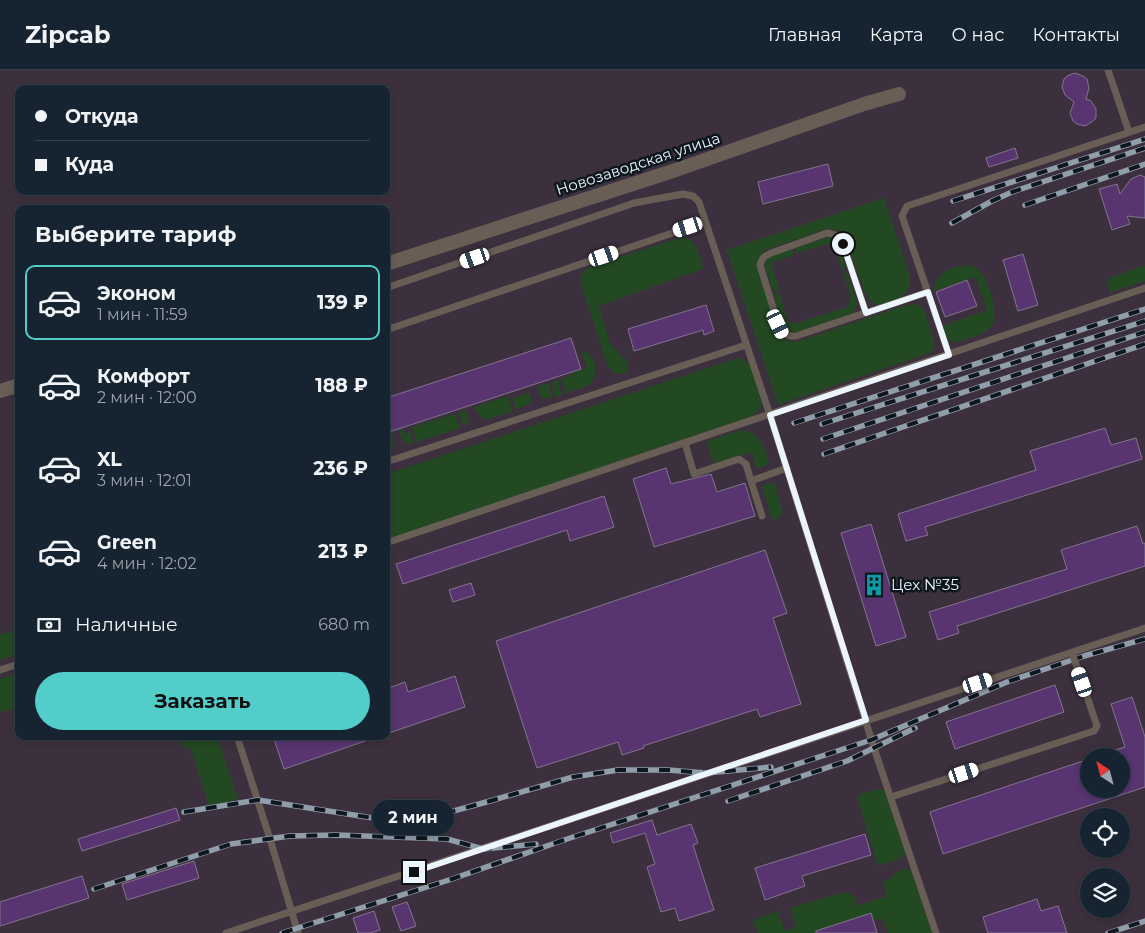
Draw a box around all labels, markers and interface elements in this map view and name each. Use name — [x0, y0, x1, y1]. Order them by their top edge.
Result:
text: Zipcab — [25, 20, 110, 49]
text: Главная — [768, 24, 842, 46]
text: Карта — [870, 24, 924, 46]
text: О нас — [952, 24, 1004, 46]
text: Контакты — [1032, 24, 1120, 46]
text: Откуда — [65, 105, 139, 128]
street label: Новозаводская улица — [553, 128, 722, 199]
text: Куда — [65, 153, 114, 176]
car — [671, 215, 704, 239]
text: Выберите тариф — [35, 221, 236, 248]
route start — [832, 233, 854, 255]
car — [587, 244, 620, 268]
car — [458, 246, 491, 270]
icon: car — [37, 280, 82, 325]
text: Эконом — [97, 282, 176, 305]
text: 139 ₽ — [317, 291, 368, 314]
text: 1 мин · 11:59 — [97, 305, 188, 324]
car — [764, 307, 791, 341]
icon: car — [37, 363, 82, 408]
text: Комфорт — [97, 365, 190, 388]
text: 188 ₽ — [315, 374, 368, 397]
text: 2 мин · 12:00 — [97, 388, 197, 407]
icon: car — [37, 446, 82, 491]
text: XL — [97, 448, 122, 471]
text: 236 ₽ — [313, 457, 368, 480]
text: 3 мин · 12:01 — [97, 471, 192, 490]
icon: car — [37, 529, 82, 574]
text: Green — [97, 531, 157, 554]
text: 213 ₽ — [318, 540, 368, 563]
text: 4 мин · 12:02 — [97, 554, 197, 573]
building icon: Цех №35 — [861, 572, 887, 598]
place label: Цех №35 — [891, 575, 959, 594]
icon: cash — [35, 611, 63, 639]
text: Наличные — [75, 613, 178, 636]
text: 680 m — [318, 615, 370, 634]
car — [1070, 665, 1093, 699]
car — [961, 671, 994, 695]
button: Заказать — [35, 672, 370, 730]
north arrow — [1080, 748, 1130, 798]
map controls — [1080, 748, 1130, 918]
car — [947, 761, 980, 785]
callout: 2 мин — [373, 800, 455, 834]
text: 2 мин — [388, 808, 438, 827]
button: locate — [1080, 808, 1130, 858]
route end — [403, 861, 425, 883]
button: layers — [1080, 868, 1130, 918]

